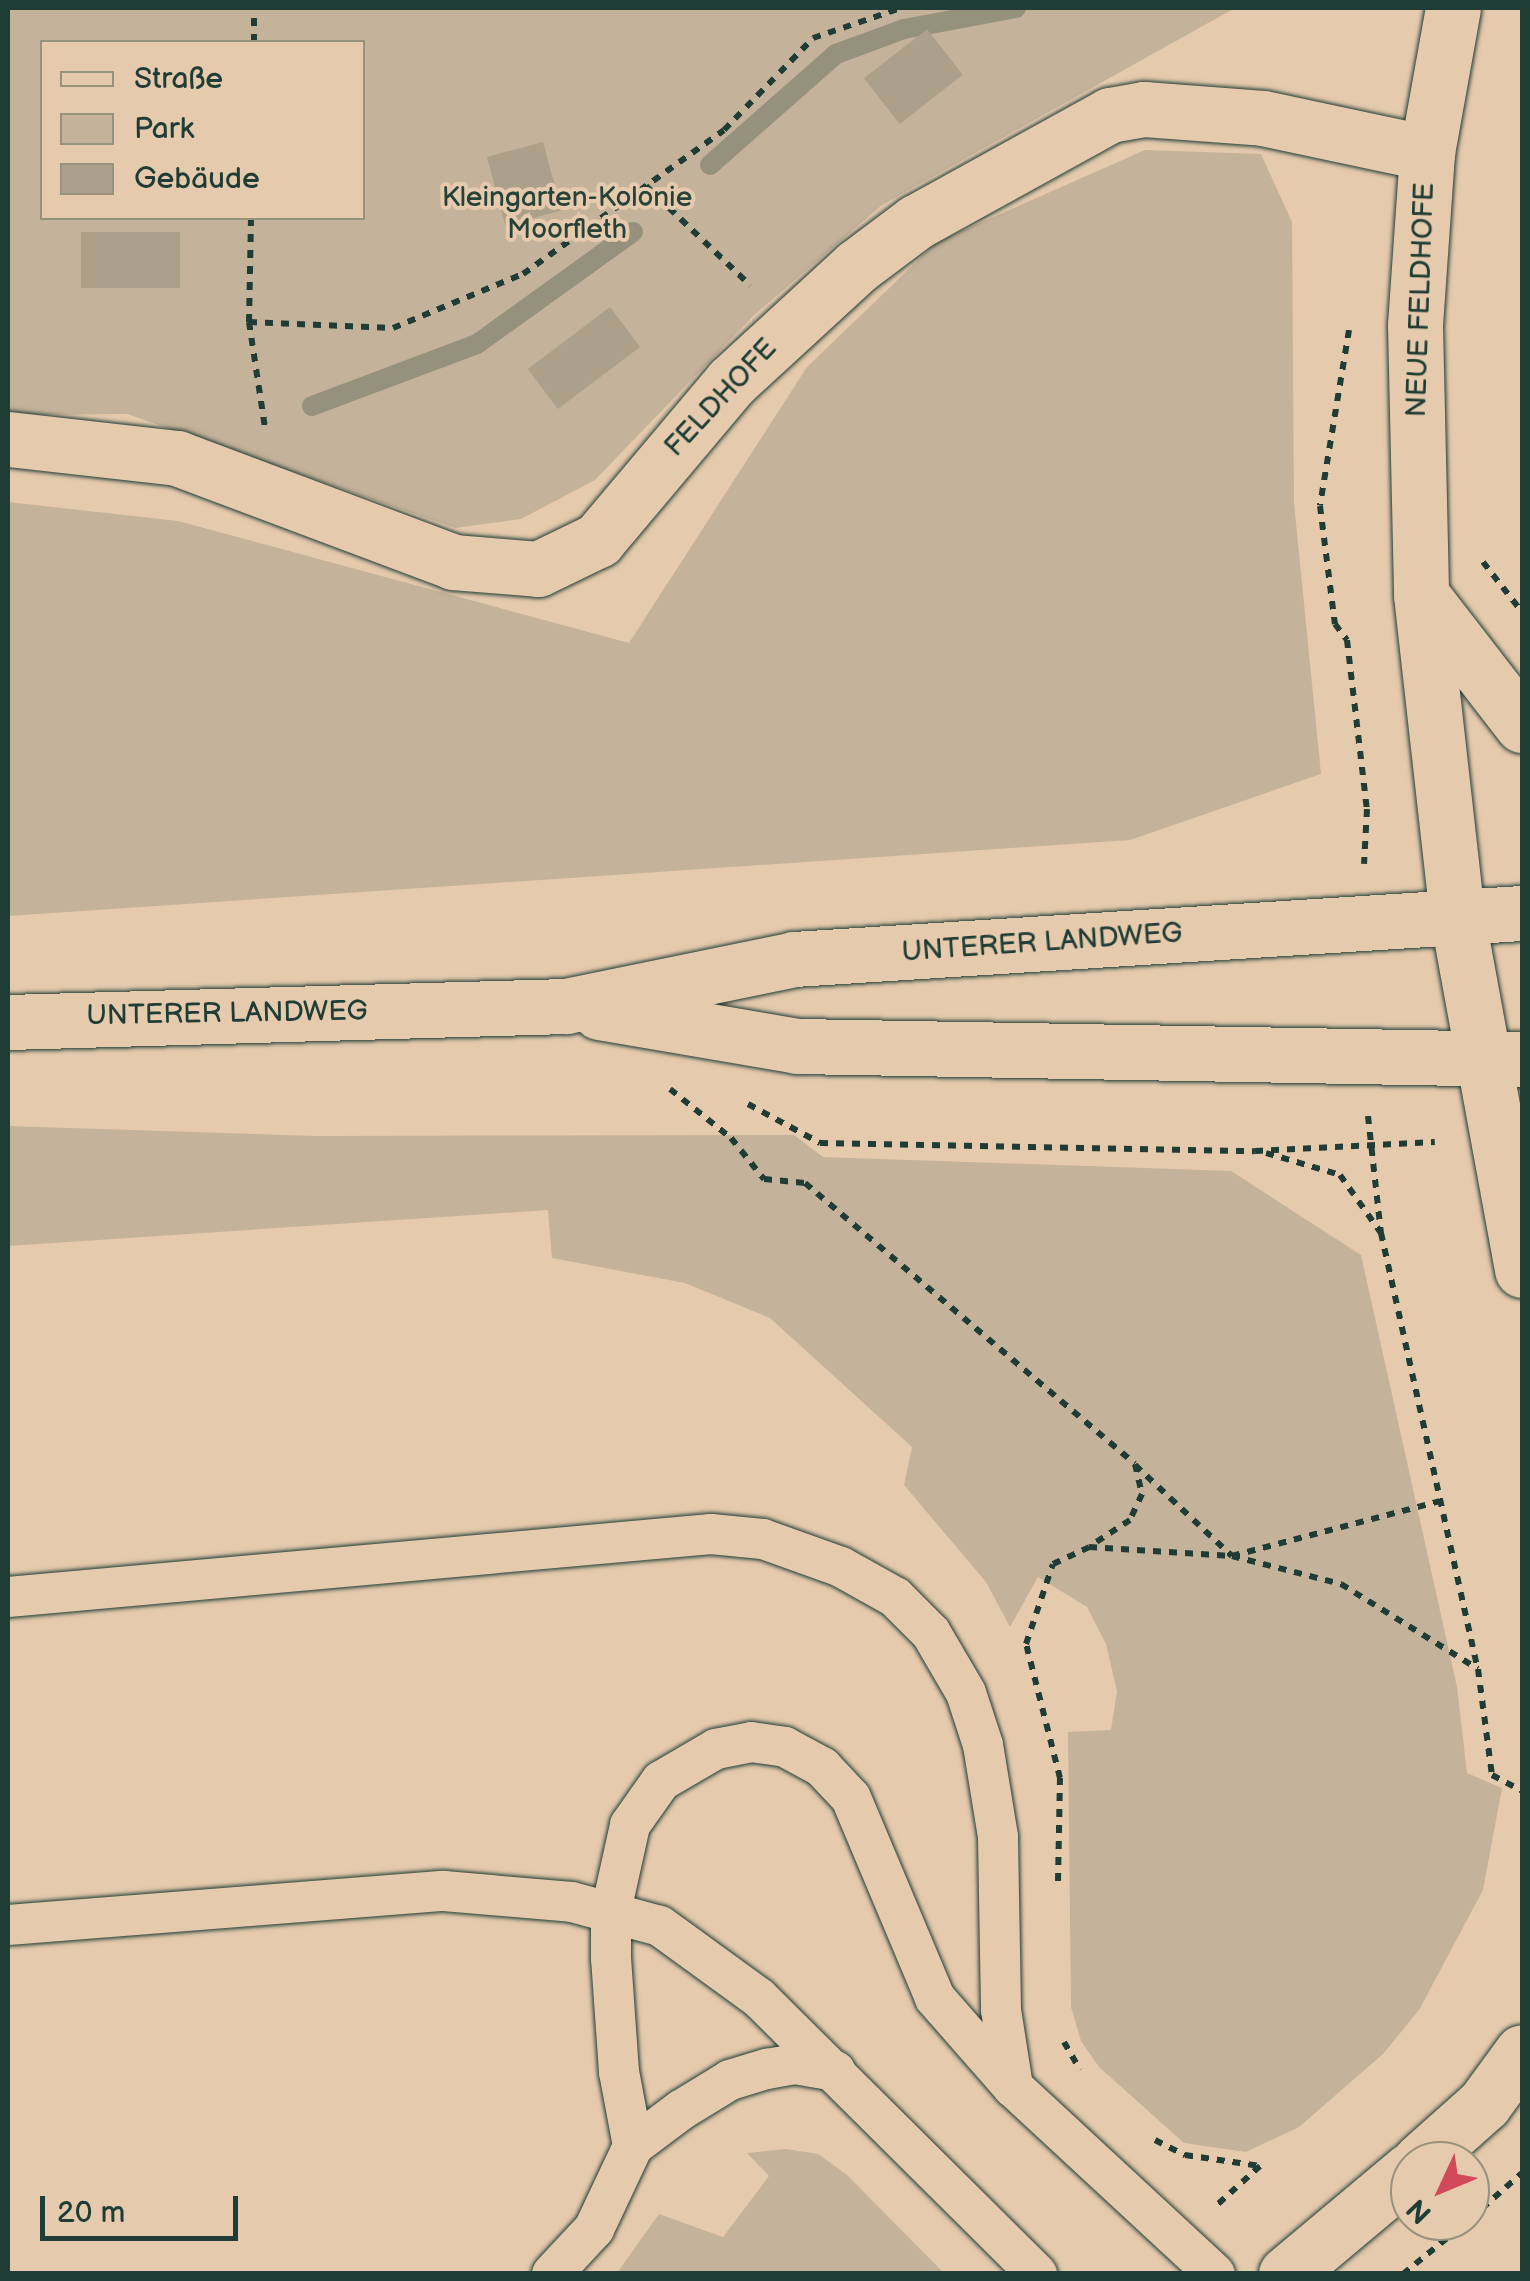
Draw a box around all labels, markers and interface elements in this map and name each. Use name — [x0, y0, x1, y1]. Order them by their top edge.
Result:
legend — [40, 40, 365, 220]
text: Straße — [134, 61, 223, 97]
text: Park — [134, 111, 194, 147]
text: Gebäude — [134, 161, 260, 197]
park label: Kleingarten-Kolonie Moorfleth — [442, 181, 692, 247]
street label: NEUE FELDHOFE — [1400, 182, 1442, 418]
street label: FELDHOFE — [658, 332, 784, 464]
street label: UNTERER LANDWEG — [901, 916, 1183, 970]
street label: UNTERER LANDWEG — [86, 995, 368, 1033]
north arrow — [1390, 2141, 1490, 2241]
scale bar — [45, 2176, 242, 2238]
text: N — [1400, 2192, 1439, 2230]
text: 20 m — [57, 2195, 125, 2231]

